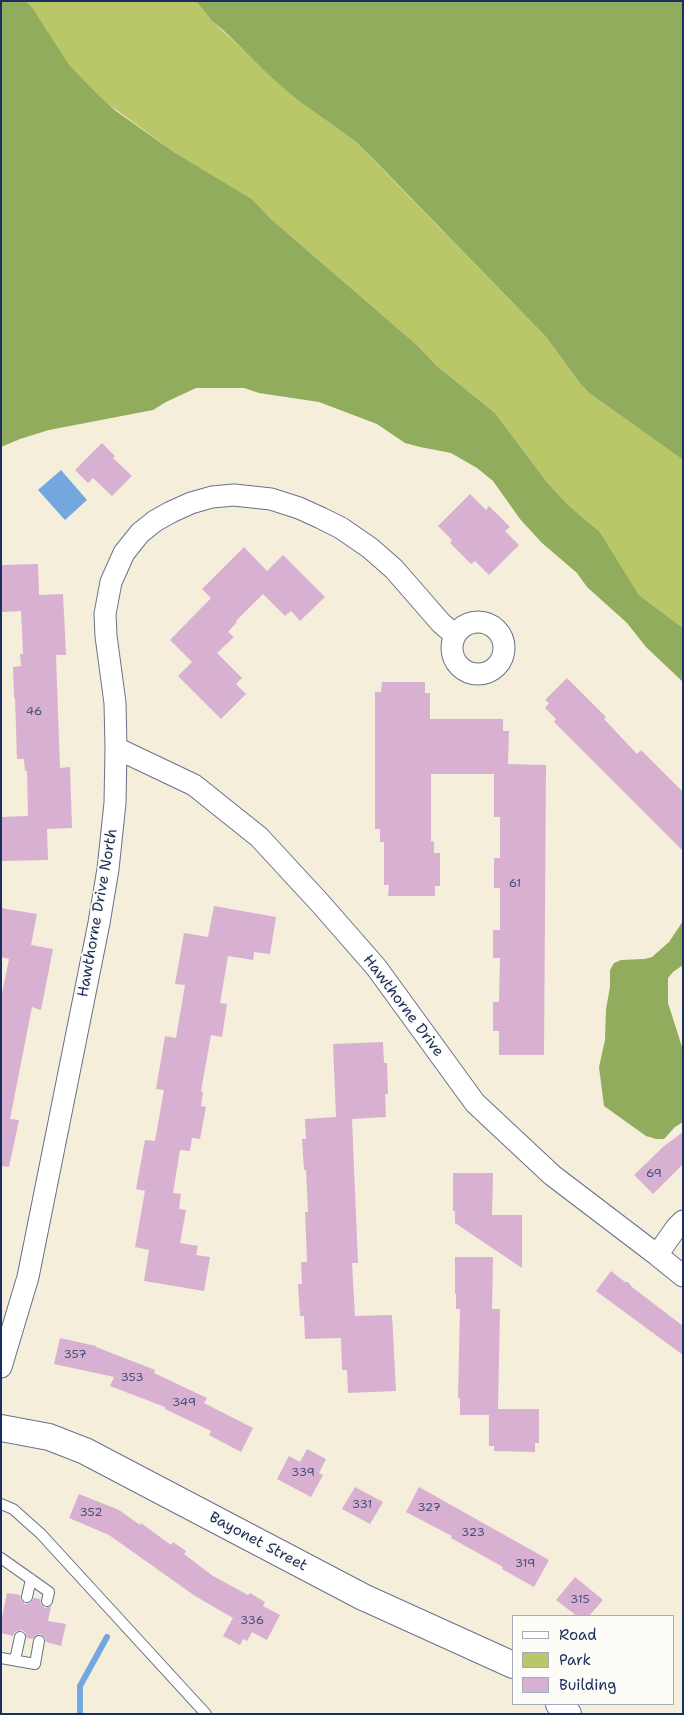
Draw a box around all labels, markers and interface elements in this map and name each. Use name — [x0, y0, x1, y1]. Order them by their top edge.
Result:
house number: 46 — [26, 705, 42, 719]
street label: Hawthorne Drive North — [74, 827, 122, 999]
house number: 61 — [509, 877, 521, 891]
street label: Hawthorne Drive — [359, 951, 447, 1061]
house number: 69 — [646, 1167, 662, 1181]
house number: 357 — [63, 1348, 87, 1362]
house number: 353 — [120, 1371, 144, 1385]
house number: 349 — [172, 1396, 196, 1410]
house number: 339 — [291, 1466, 315, 1480]
house number: 331 — [352, 1498, 372, 1512]
house number: 327 — [417, 1501, 441, 1515]
house number: 352 — [79, 1506, 103, 1520]
street label: Bayonet Street — [206, 1509, 310, 1575]
house number: 323 — [461, 1526, 485, 1540]
house number: 319 — [515, 1557, 535, 1571]
house number: 315 — [570, 1593, 590, 1607]
house number: 336 — [240, 1614, 264, 1628]
legend — [512, 1615, 674, 1705]
text: Road — [559, 1625, 597, 1645]
text: Park — [559, 1650, 591, 1670]
text: Building — [559, 1675, 616, 1695]

